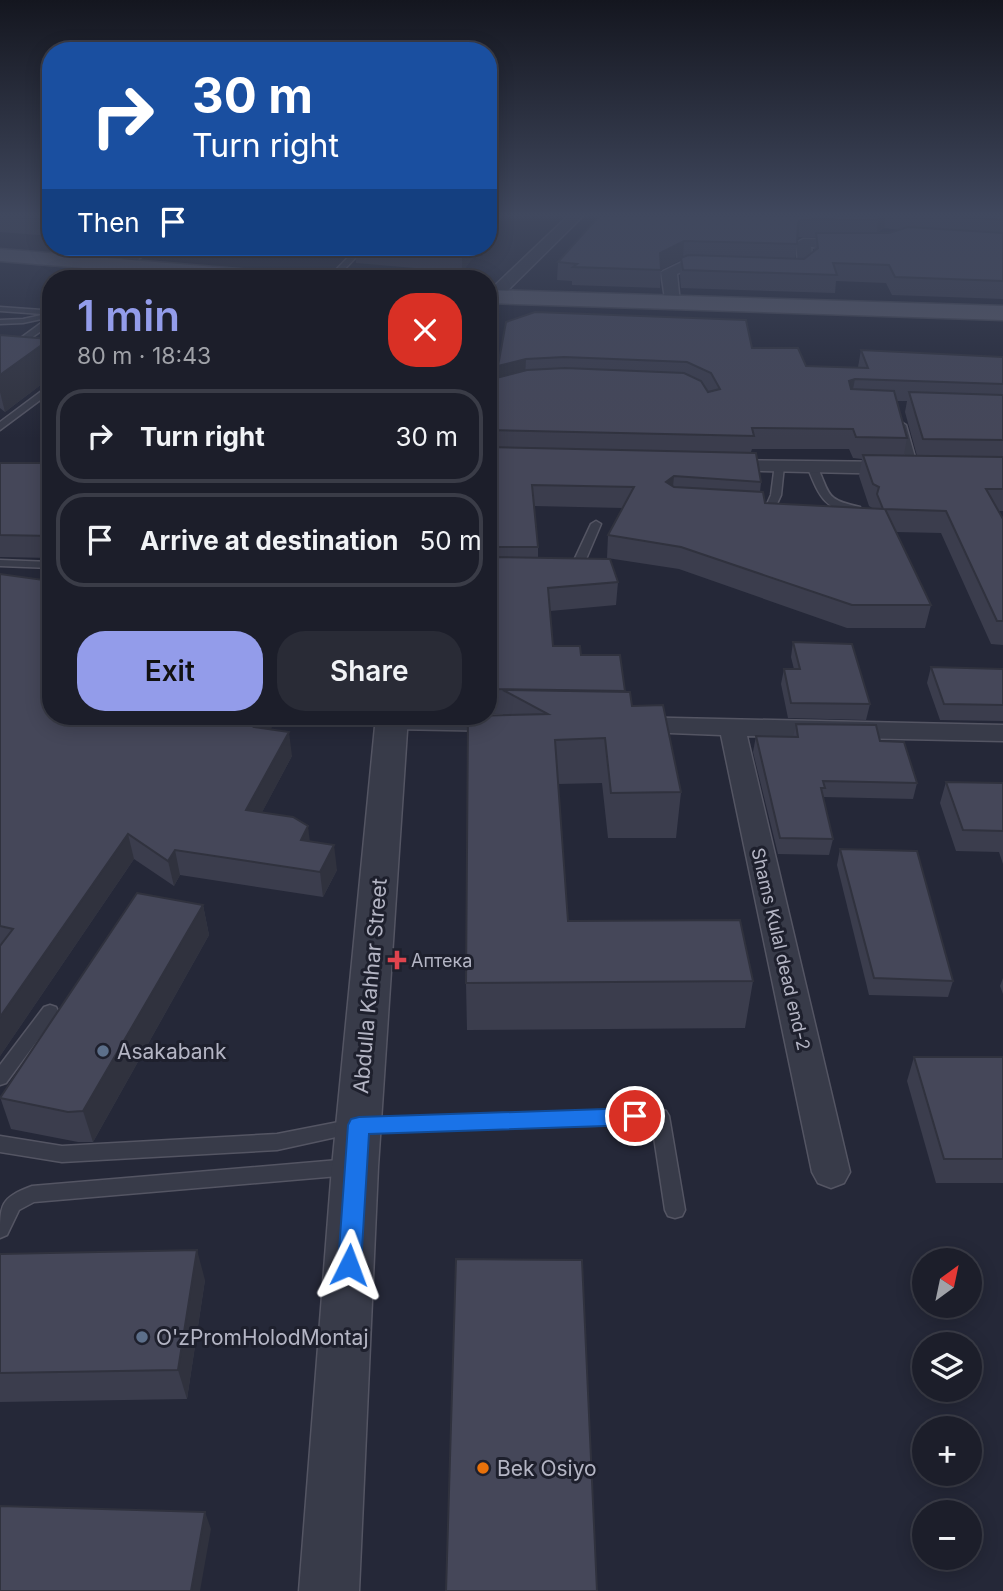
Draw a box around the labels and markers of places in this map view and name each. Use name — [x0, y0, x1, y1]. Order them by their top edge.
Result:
place label: Аптека — [411, 950, 472, 971]
marker: Аптека — [389, 952, 405, 968]
place label: Asakabank — [117, 1039, 227, 1064]
marker: Asakabank — [95, 1043, 111, 1059]
pin — [605, 1086, 665, 1146]
place label: O'zPromHolodMontaj — [156, 1325, 368, 1350]
marker: O'zPromHolodMontaj — [134, 1329, 150, 1345]
place label: Bek Osiyo — [497, 1456, 597, 1481]
marker: Bek Osiyo — [475, 1460, 491, 1476]

